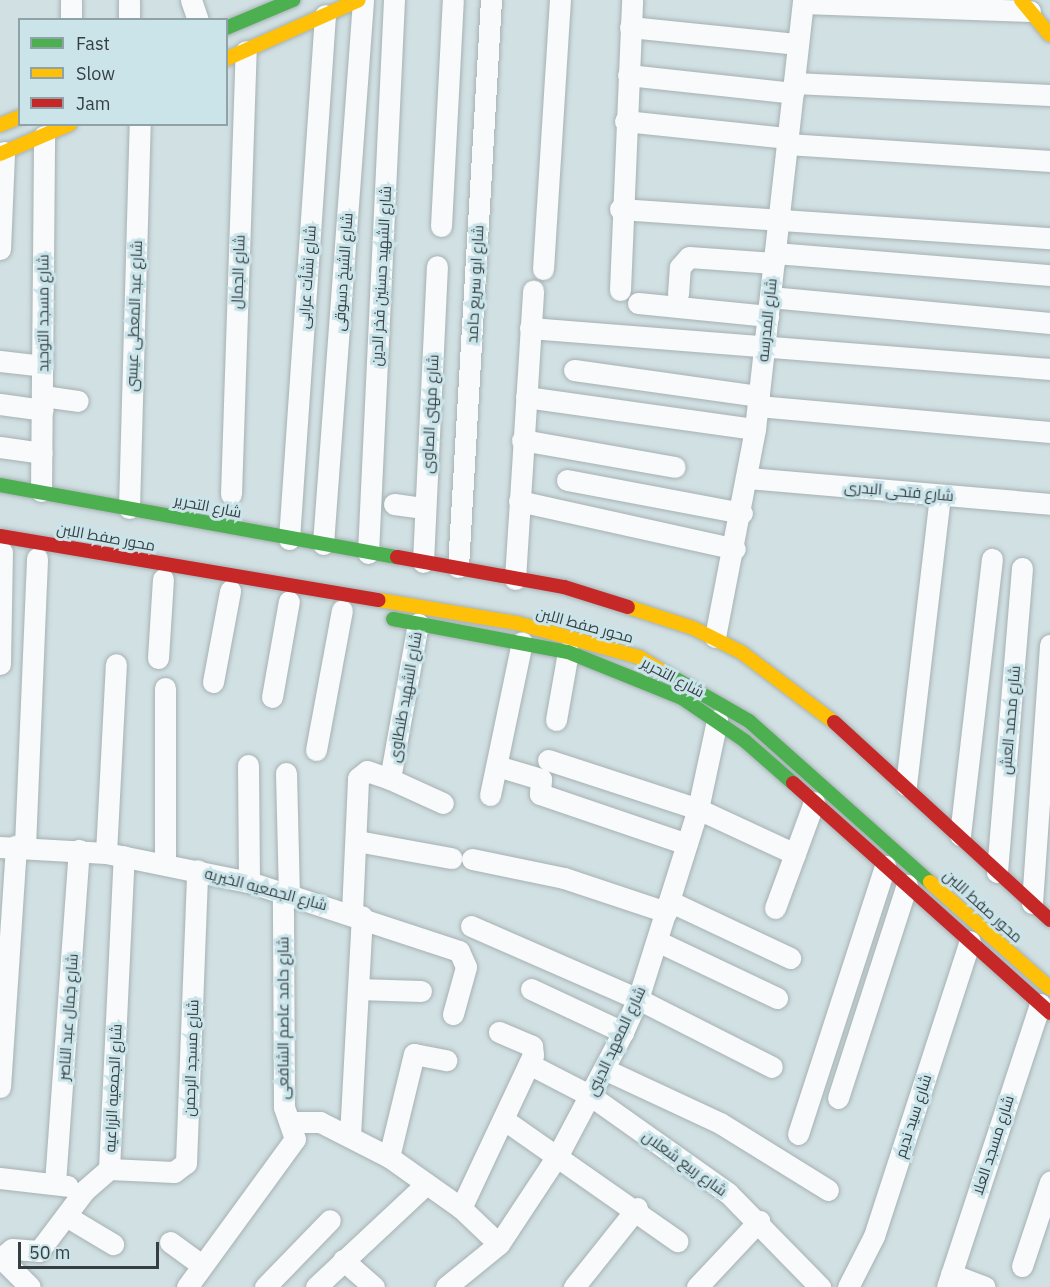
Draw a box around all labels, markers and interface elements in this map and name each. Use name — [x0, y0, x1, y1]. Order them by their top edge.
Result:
legend — [18, 18, 228, 126]
text: Fast — [76, 32, 110, 55]
text: Slow — [76, 62, 115, 85]
text: Jam — [76, 92, 111, 115]
street label: شارع الشهيد حسنين فخر الدين — [367, 185, 395, 367]
street label: شارع الشيخ دسوقى — [330, 212, 356, 332]
street label: شارع نشأت عرابى — [294, 225, 320, 329]
street label: شارع ابو سريع حامد — [463, 225, 487, 343]
street label: شارع الجمال — [228, 235, 248, 309]
street label: شارع عبد المعطى عيسى — [122, 240, 146, 392]
street label: شارع مسجد التوحيد — [34, 254, 52, 372]
street label: شارع المدرسه — [754, 277, 780, 363]
street label: شارع مهنى الصاوى — [418, 354, 442, 474]
street label: شارع فتحى البدرى — [843, 477, 955, 505]
street label: شارع التحرير — [173, 491, 243, 521]
street label: محور صفط اللبن — [55, 519, 157, 555]
street label: محور صفط اللبن — [534, 603, 636, 647]
street label: شارع الشهيد طنطاوى — [385, 630, 425, 764]
street label: شارع التحرير — [639, 653, 707, 701]
street label: شارع محمد العش — [996, 665, 1024, 775]
street label: شارع الجمعيه الخيريه — [203, 864, 329, 914]
street label: محور صفط اللبن — [940, 866, 1026, 946]
street label: شارع حامد عاصم الشافعى — [274, 937, 292, 1099]
street label: شارع جمال عبد الناصر — [55, 953, 81, 1081]
street label: شارع المعهد الدينى — [583, 983, 649, 1099]
street label: شارع مسجد الرحمن — [180, 999, 202, 1117]
street label: شارع الجمعيه الزراعيه — [101, 1023, 125, 1153]
street label: شارع سيد نديم — [891, 1072, 935, 1160]
street label: شارع مسجد العلا — [968, 1093, 1018, 1197]
street label: شارع ربيع شعلان — [639, 1126, 731, 1200]
scale bar — [21, 1230, 162, 1268]
text: 50 m — [29, 1241, 71, 1264]

